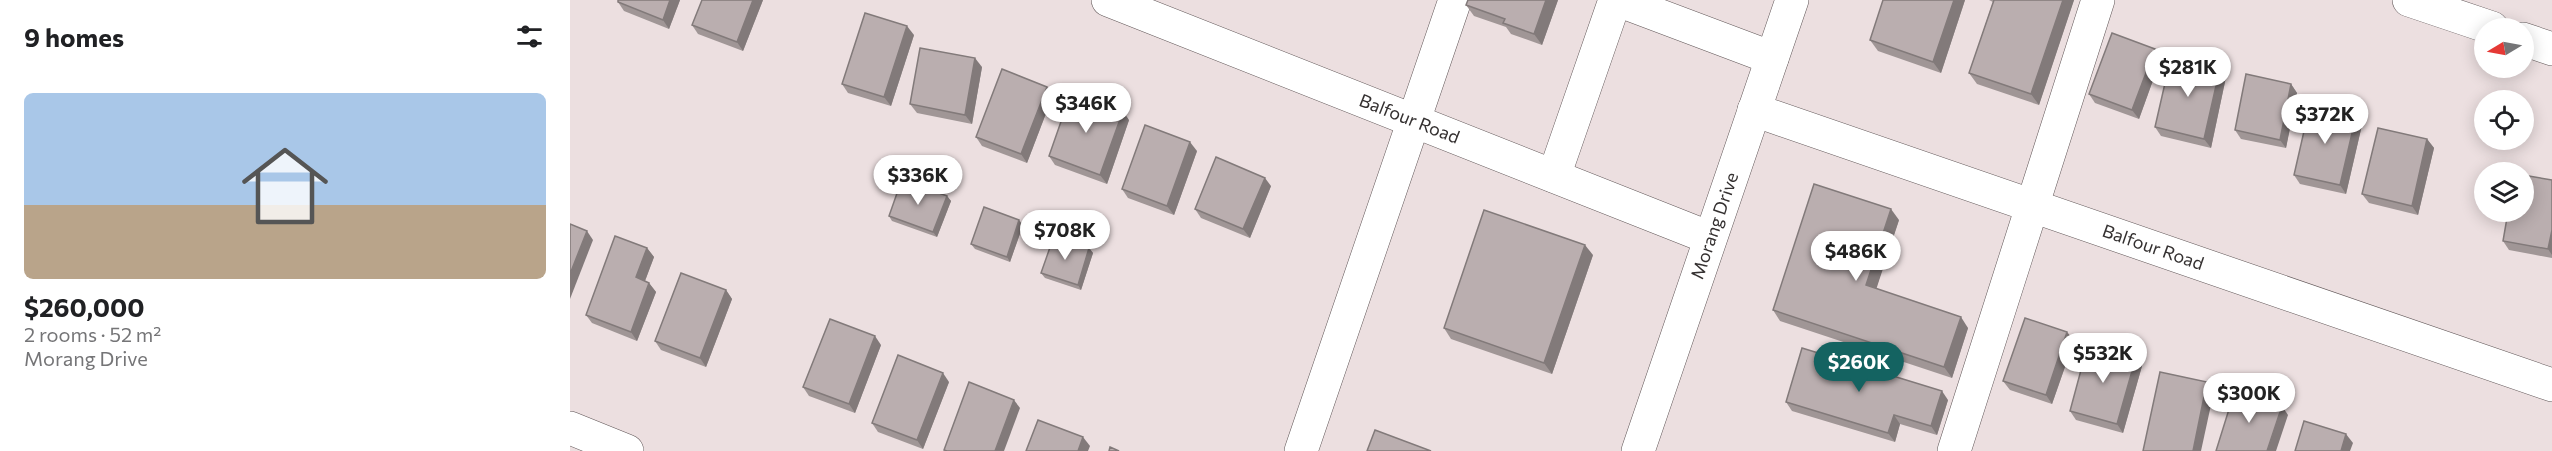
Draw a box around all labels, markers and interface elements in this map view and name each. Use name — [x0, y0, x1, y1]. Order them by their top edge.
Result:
north arrow — [2474, 18, 2534, 78]
map controls — [2474, 18, 2534, 222]
icon: filters — [513, 20, 546, 53]
text: 9 homes — [24, 21, 124, 52]
pin: $281K — [2146, 47, 2230, 98]
text: $281K — [2159, 54, 2217, 78]
pin: $346K — [1044, 83, 1128, 134]
street label: Balfour Road — [1356, 89, 1463, 148]
text: $346K — [1055, 90, 1117, 114]
button: locate — [2474, 90, 2534, 150]
pin: $372K — [2283, 94, 2367, 145]
text: $372K — [2295, 101, 2355, 125]
icon: home — [231, 132, 339, 240]
pin: $336K — [876, 155, 960, 206]
text: $336K — [888, 162, 948, 186]
button: layers — [2474, 162, 2534, 222]
street label: Morang Drive — [1686, 169, 1742, 282]
pin: $708K — [1023, 210, 1107, 261]
text: $708K — [1034, 217, 1096, 241]
street label: Balfour Road — [2100, 219, 2207, 274]
pin: $486K — [1814, 231, 1898, 282]
text: $486K — [1825, 238, 1887, 262]
text: $260,000 — [24, 291, 145, 322]
text: 2 rooms · 52 m² — [24, 322, 161, 346]
pin: $532K — [2061, 333, 2145, 384]
text: $532K — [2073, 340, 2133, 364]
pin: $260K — [1817, 342, 1901, 393]
text: Morang Drive — [24, 346, 148, 370]
text: $260K — [1828, 349, 1890, 373]
pin: $300K — [2207, 373, 2291, 424]
text: $300K — [2217, 380, 2281, 404]

